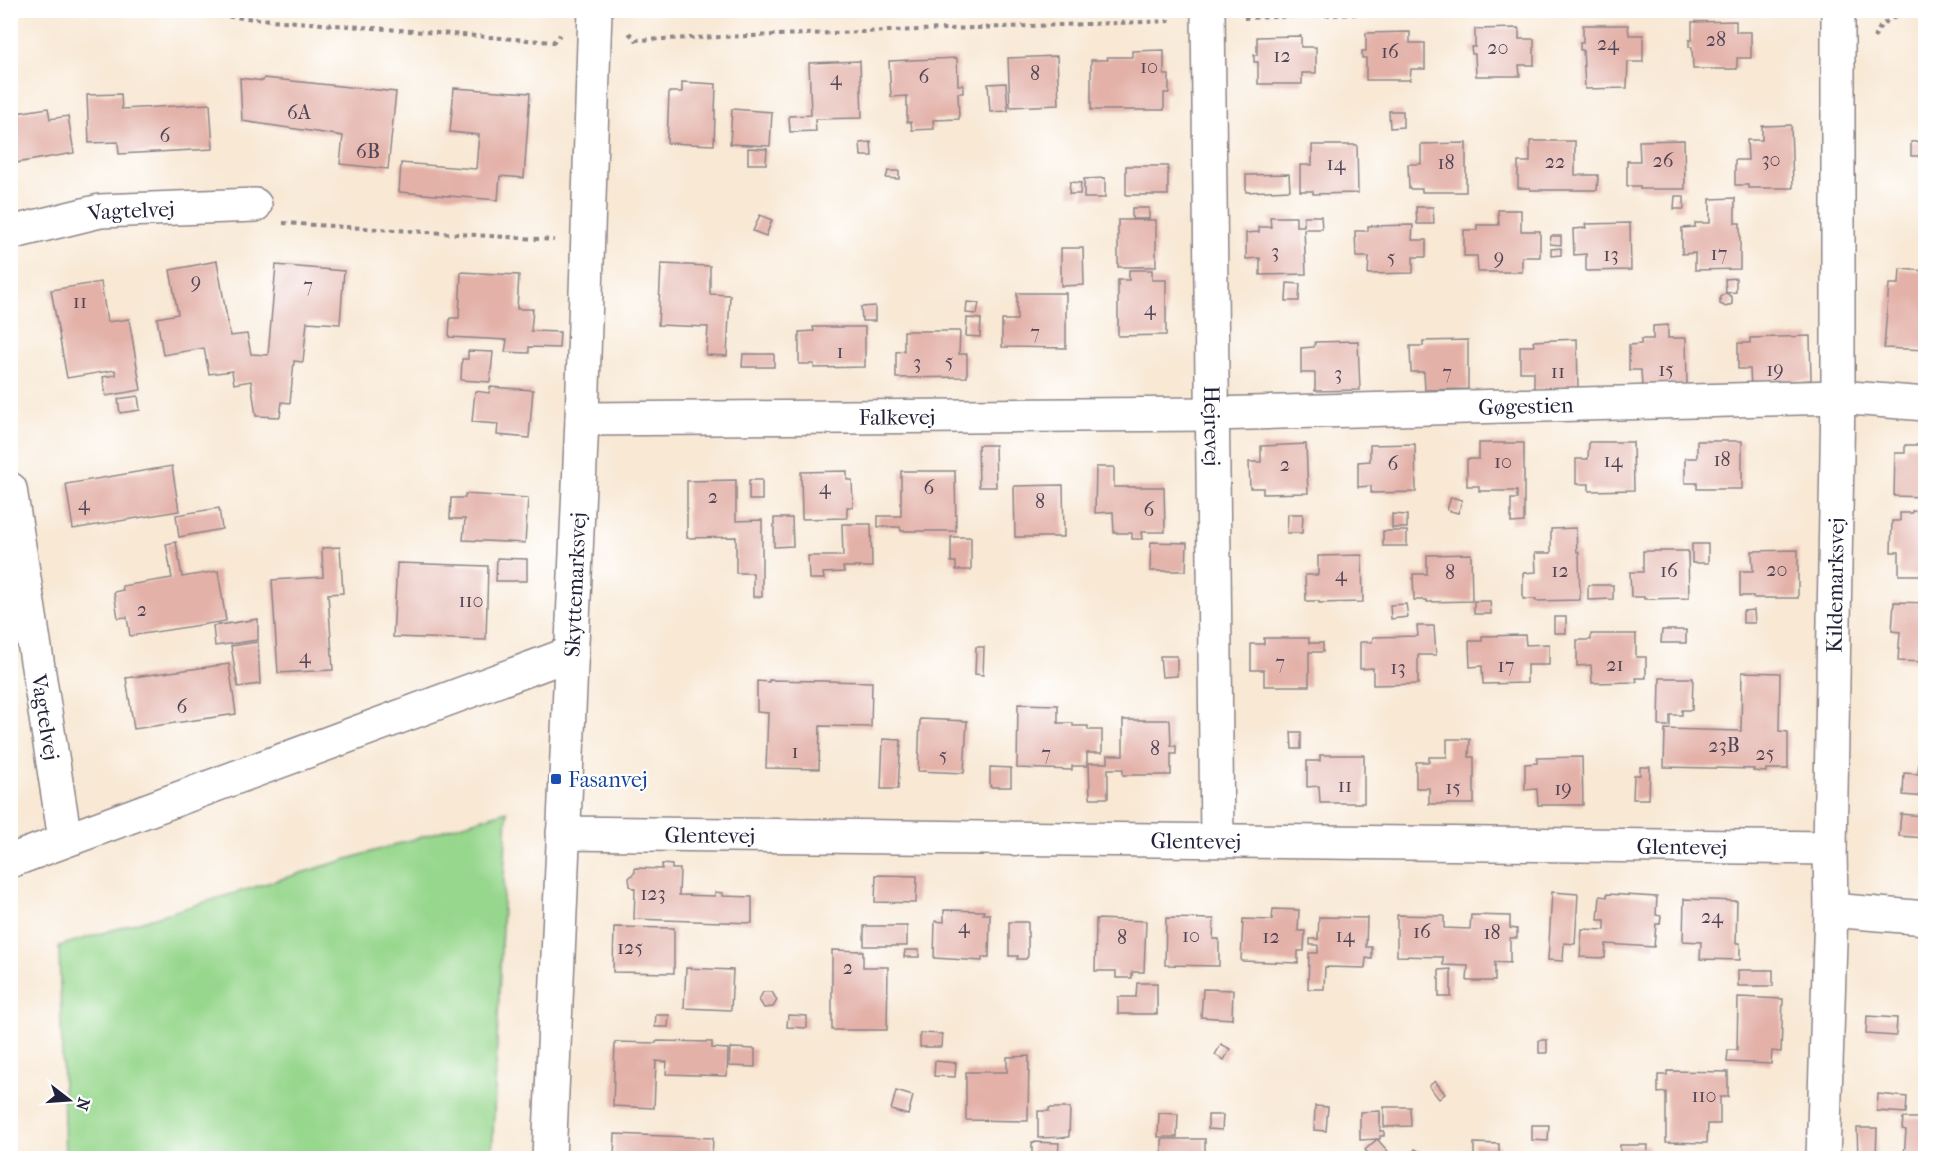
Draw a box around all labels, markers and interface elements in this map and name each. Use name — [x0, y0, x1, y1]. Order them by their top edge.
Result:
house number: 28 — [1706, 28, 1726, 51]
house number: 24 — [1597, 32, 1620, 55]
house number: 20 — [1487, 36, 1509, 59]
house number: 16 — [1381, 40, 1399, 63]
house number: 12 — [1273, 44, 1291, 67]
house number: 10 — [1140, 55, 1158, 78]
house number: 8 — [1030, 62, 1040, 85]
house number: 6 — [919, 65, 930, 88]
house number: 4 — [830, 67, 843, 90]
house number: 6A — [287, 101, 312, 124]
house number: 6 — [160, 124, 171, 147]
house number: 6B — [356, 140, 380, 163]
house number: 30 — [1761, 148, 1781, 171]
house number: 26 — [1652, 149, 1674, 172]
house number: 22 — [1545, 150, 1565, 173]
house number: 18 — [1437, 151, 1455, 174]
house number: 14 — [1327, 152, 1347, 175]
street label: Vagtelvej — [84, 196, 175, 228]
house number: 3 — [1271, 240, 1279, 263]
house number: 17 — [1711, 242, 1728, 265]
house number: 13 — [1603, 243, 1619, 266]
house number: 5 — [1387, 246, 1395, 269]
house number: 9 — [1494, 246, 1504, 269]
house number: 9 — [191, 270, 201, 293]
house number: 7 — [303, 274, 313, 297]
house number: 11 — [73, 290, 87, 313]
house number: 4 — [1144, 297, 1157, 320]
house number: 7 — [1030, 321, 1040, 344]
house number: 1 — [836, 340, 844, 363]
house number: 5 — [945, 350, 953, 373]
house number: 3 — [913, 351, 921, 374]
house number: 15 — [1658, 358, 1674, 381]
house number: 19 — [1766, 358, 1784, 381]
house number: 11 — [1551, 360, 1565, 383]
house number: 7 — [1442, 361, 1452, 384]
house number: 3 — [1334, 362, 1342, 385]
street label: Hejrevej — [1198, 385, 1225, 466]
street label: Gøgestien — [1478, 392, 1574, 421]
street label: Falkevej — [859, 404, 935, 431]
house number: 18 — [1713, 448, 1731, 471]
house number: 14 — [1604, 449, 1624, 472]
house number: 10 — [1494, 450, 1512, 473]
house number: 6 — [1388, 452, 1399, 475]
house number: 2 — [1280, 453, 1290, 476]
house number: 4 — [819, 476, 832, 499]
house number: 6 — [924, 476, 935, 499]
house number: 2 — [708, 485, 718, 508]
house number: 8 — [1035, 490, 1045, 513]
house number: 4 — [78, 492, 91, 515]
house number: 6 — [1144, 498, 1155, 521]
street label: Skyttemarksvej — [559, 512, 592, 658]
street label: Kildemarksvej — [1821, 517, 1850, 653]
house number: 20 — [1766, 558, 1788, 581]
house number: 12 — [1551, 559, 1569, 582]
house number: 16 — [1660, 559, 1678, 582]
house number: 8 — [1445, 561, 1455, 584]
house number: 4 — [1335, 563, 1348, 586]
house number: 110 — [458, 589, 484, 612]
house number: 2 — [137, 598, 147, 621]
house number: 4 — [299, 645, 312, 668]
house number: 7 — [1275, 651, 1285, 674]
house number: 21 — [1606, 653, 1624, 676]
house number: 17 — [1498, 654, 1515, 677]
house number: 13 — [1390, 656, 1406, 679]
street label: Vagtelvej — [25, 671, 64, 762]
house number: 6 — [177, 695, 188, 718]
house number: 23B — [1708, 734, 1740, 757]
house number: 8 — [1150, 737, 1160, 760]
house number: 1 — [791, 740, 799, 763]
house number: 7 — [1041, 742, 1051, 765]
house number: 25 — [1756, 742, 1774, 765]
house number: 5 — [939, 744, 947, 767]
place label: Fasanvej — [568, 767, 648, 793]
marker: Fasanvej — [549, 772, 563, 786]
house number: 11 — [1338, 774, 1352, 797]
house number: 15 — [1445, 776, 1461, 799]
house number: 19 — [1554, 777, 1572, 800]
street label: Glentevej — [664, 822, 755, 849]
street label: Glentevej — [1150, 828, 1241, 855]
street label: Glentevej — [1636, 834, 1727, 861]
house number: 123 — [640, 882, 666, 905]
house number: 24 — [1701, 905, 1724, 928]
house number: 4 — [958, 915, 971, 938]
house number: 16 — [1413, 920, 1431, 943]
house number: 18 — [1483, 921, 1501, 944]
house number: 10 — [1182, 924, 1200, 947]
house number: 14 — [1336, 924, 1356, 947]
house number: 12 — [1262, 925, 1280, 948]
house number: 8 — [1117, 926, 1127, 949]
house number: 125 — [617, 936, 643, 959]
house number: 2 — [843, 956, 853, 979]
north arrow — [39, 1070, 99, 1130]
house number: 110 — [1691, 1084, 1717, 1107]
text: N — [72, 1096, 94, 1114]

